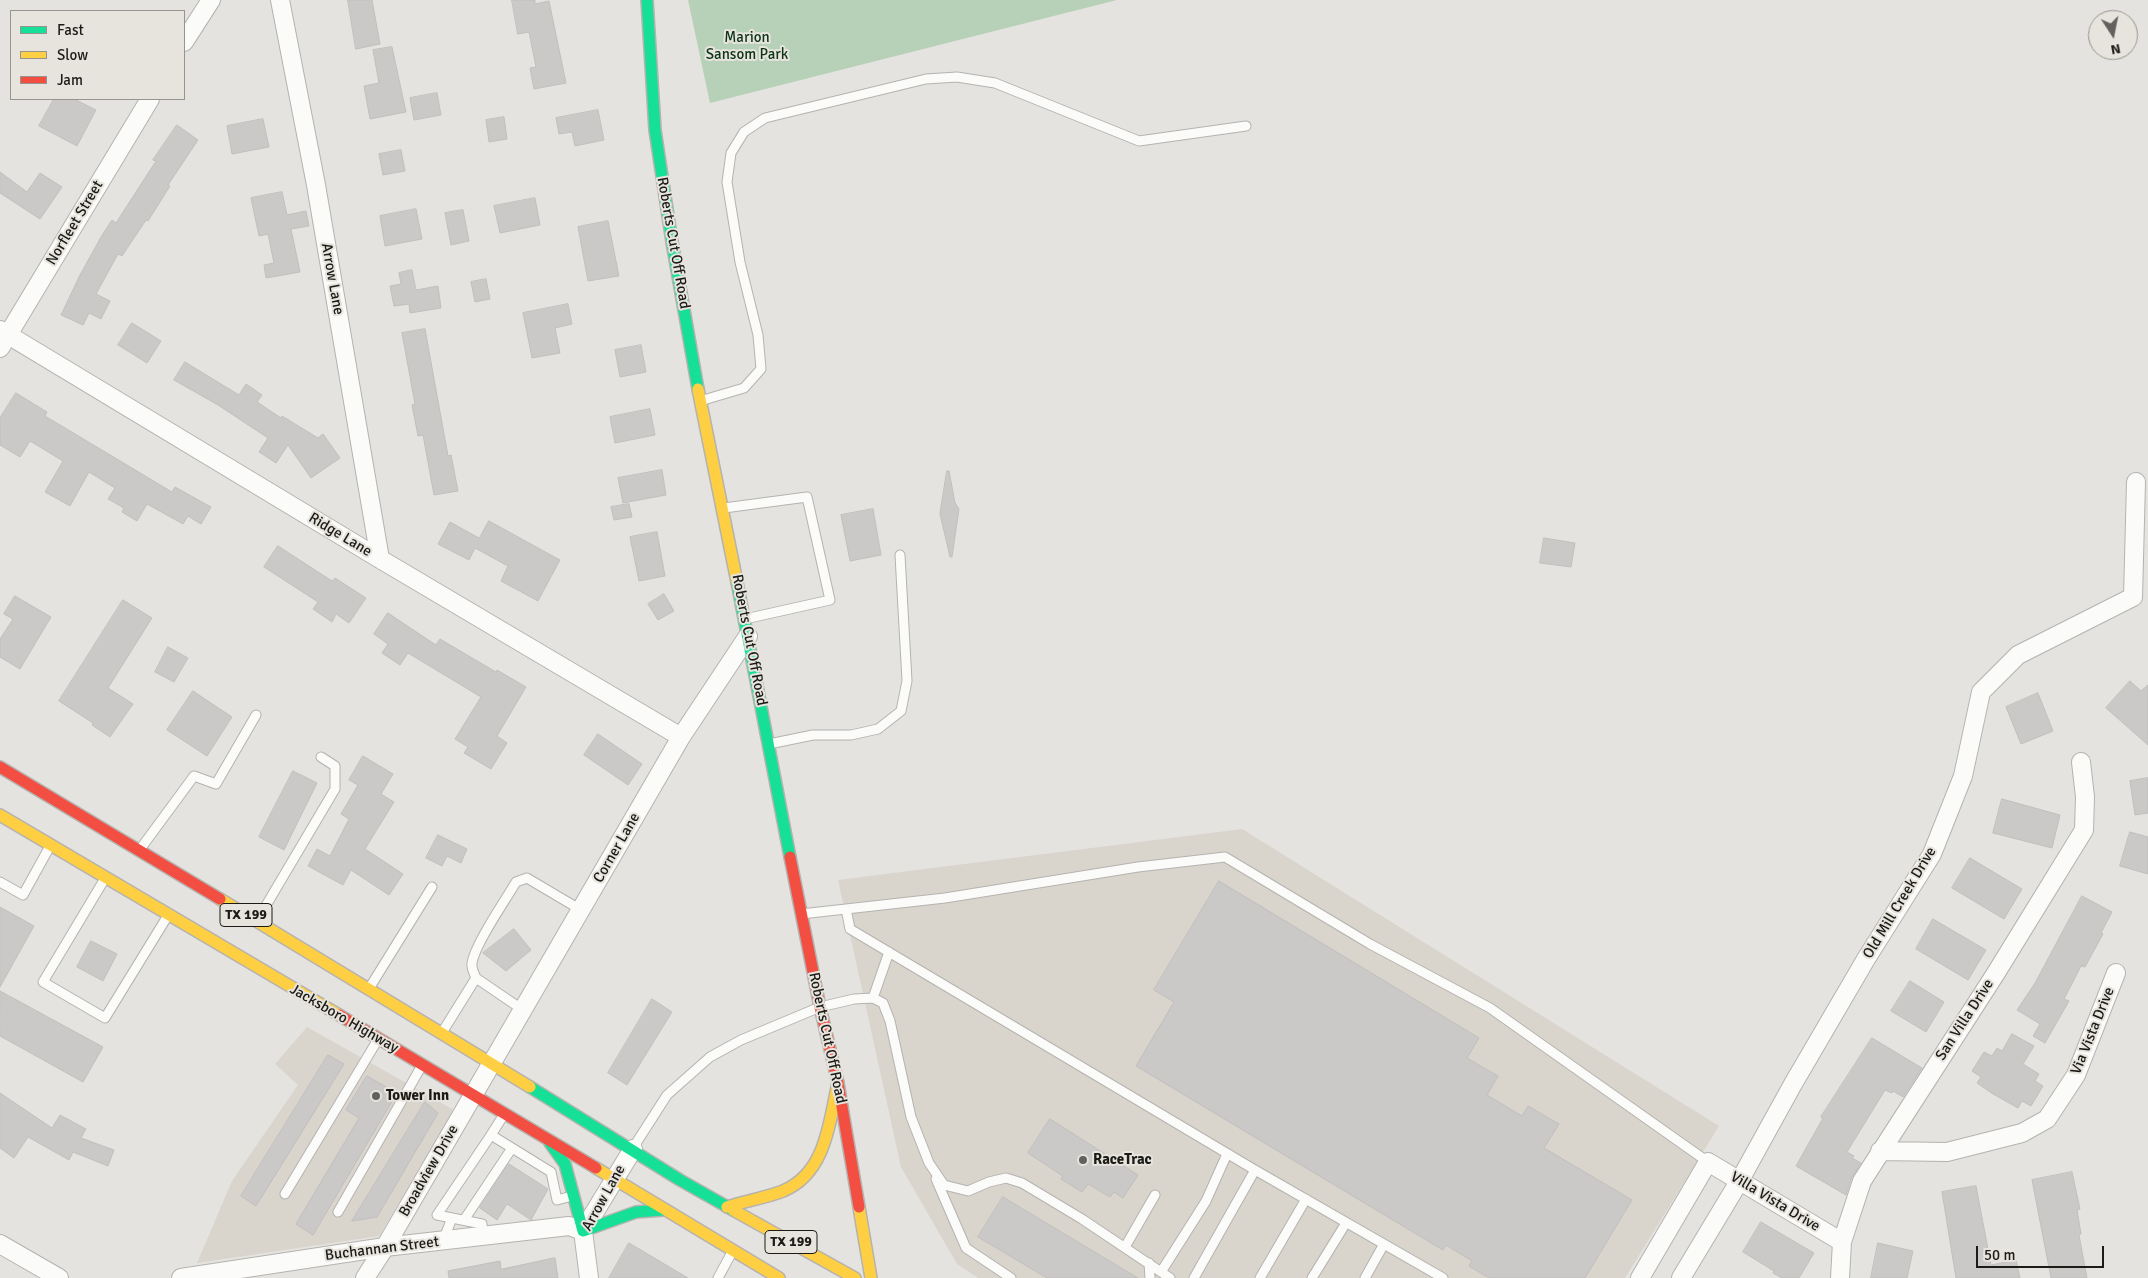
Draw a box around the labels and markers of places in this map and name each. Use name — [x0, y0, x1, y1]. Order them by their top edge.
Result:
place label: Tower Inn — [386, 1087, 449, 1105]
marker: Tower Inn — [370, 1090, 382, 1102]
place label: RaceTrac — [1093, 1151, 1152, 1169]
marker: RaceTrac — [1077, 1154, 1089, 1166]

